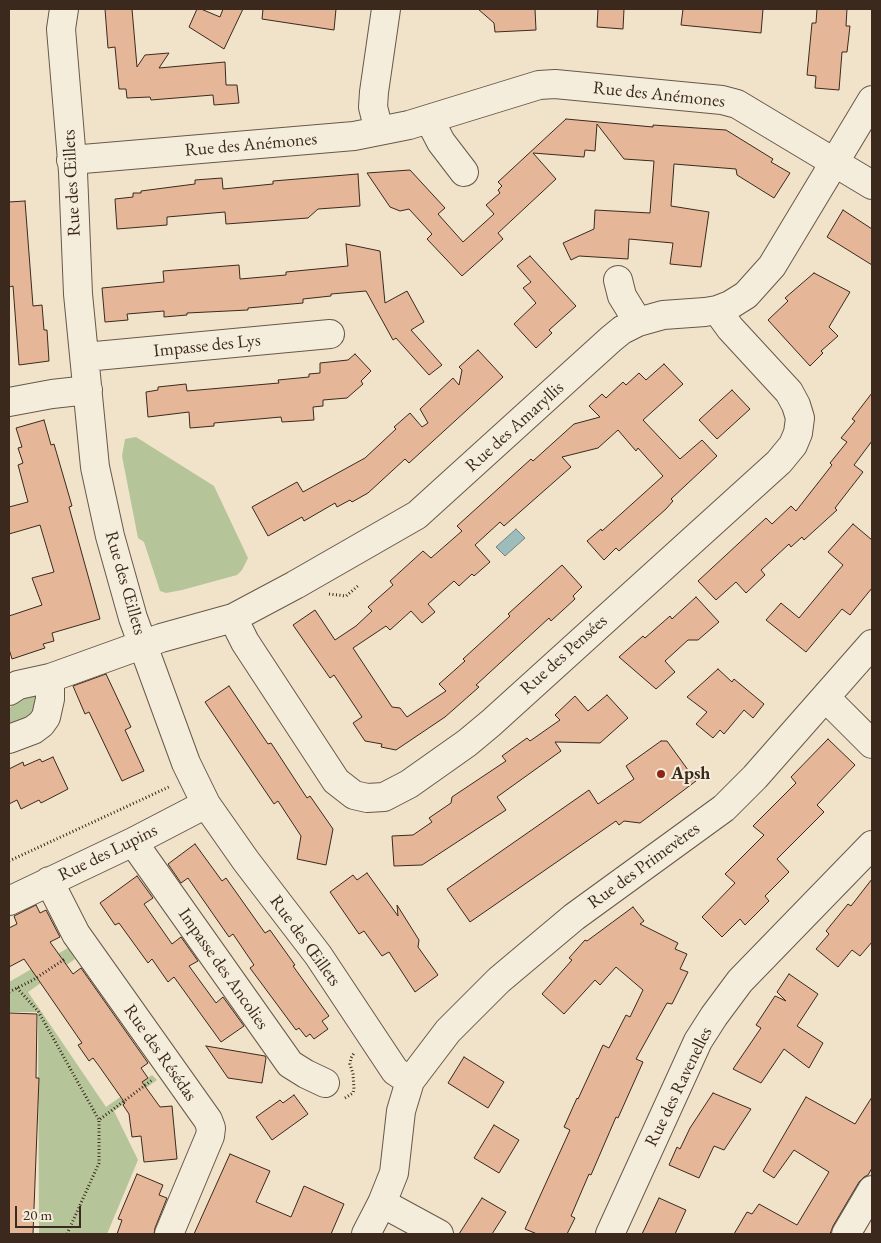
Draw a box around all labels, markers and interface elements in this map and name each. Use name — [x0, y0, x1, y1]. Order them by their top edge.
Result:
street label: Rue des Anémones — [592, 77, 726, 113]
street label: Rue des Anémones — [184, 128, 318, 162]
street label: Rue des Œillets — [58, 129, 86, 237]
street label: Impasse des Lys — [152, 330, 262, 362]
street label: Rue des Amaryllis — [461, 377, 569, 477]
street label: Rue des Œillets — [100, 529, 150, 637]
street label: Rue des Pensées — [516, 610, 612, 700]
place label: Apsh — [671, 763, 710, 785]
marker: Apsh — [655, 768, 667, 780]
street label: Rue des Primevères — [584, 818, 704, 914]
street label: Rue des Lupins — [55, 820, 161, 886]
street label: Rue des Œillets — [265, 891, 345, 991]
street label: Impasse des Ancolies — [173, 904, 273, 1034]
street label: Rue des Résédas — [119, 1000, 201, 1106]
street label: Rue des Ravenelles — [641, 1024, 717, 1150]
scale bar — [18, 1196, 84, 1228]
text: 20 m — [23, 1205, 52, 1224]

